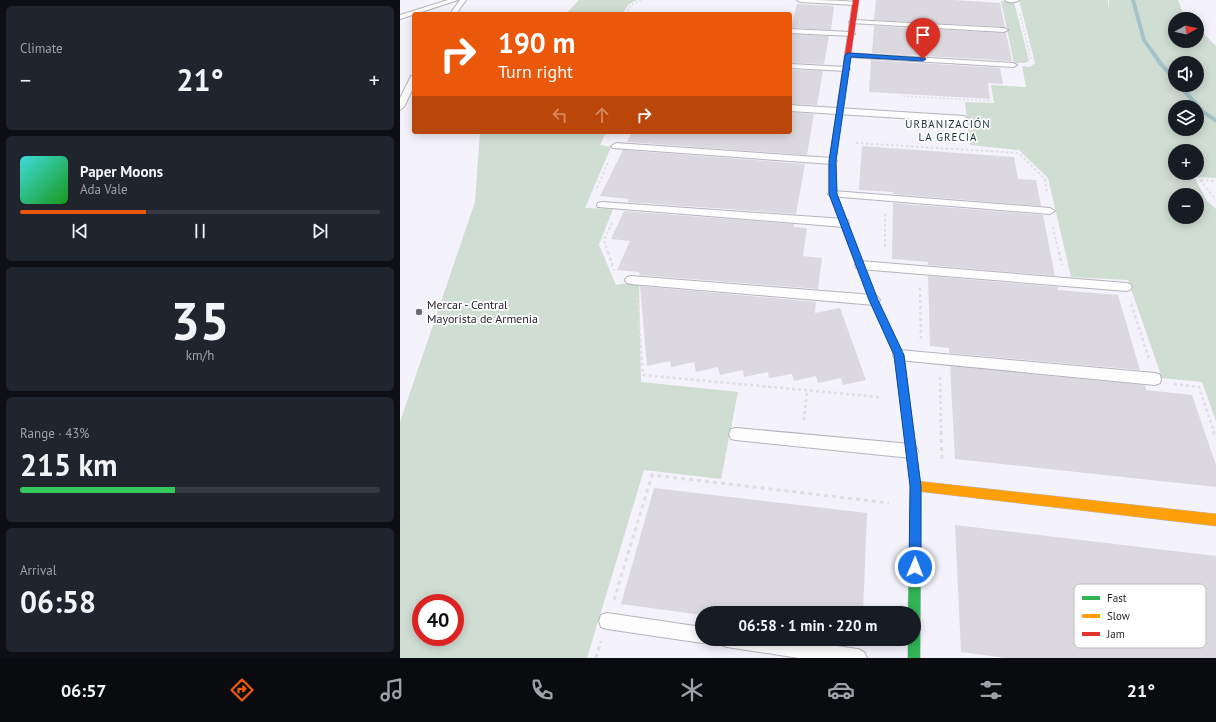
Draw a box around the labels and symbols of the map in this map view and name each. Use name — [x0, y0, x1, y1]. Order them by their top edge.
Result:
north arrow — [1168, 12, 1204, 48]
pin — [906, 18, 940, 59]
district label: URBANIZACIÓN LA GRECIA — [905, 117, 991, 144]
place label: Mercar - Central Mayorista de Armenia — [427, 297, 538, 326]
marker: Mercar - Central Mayorista de Armenia — [414, 307, 424, 317]
position arrow — [894, 546, 936, 588]
legend — [1074, 584, 1206, 648]
text: Fast — [1107, 591, 1127, 605]
speed limit sign: 40 — [412, 594, 464, 646]
text: Slow — [1107, 609, 1130, 623]
text: Jam — [1106, 627, 1125, 641]

